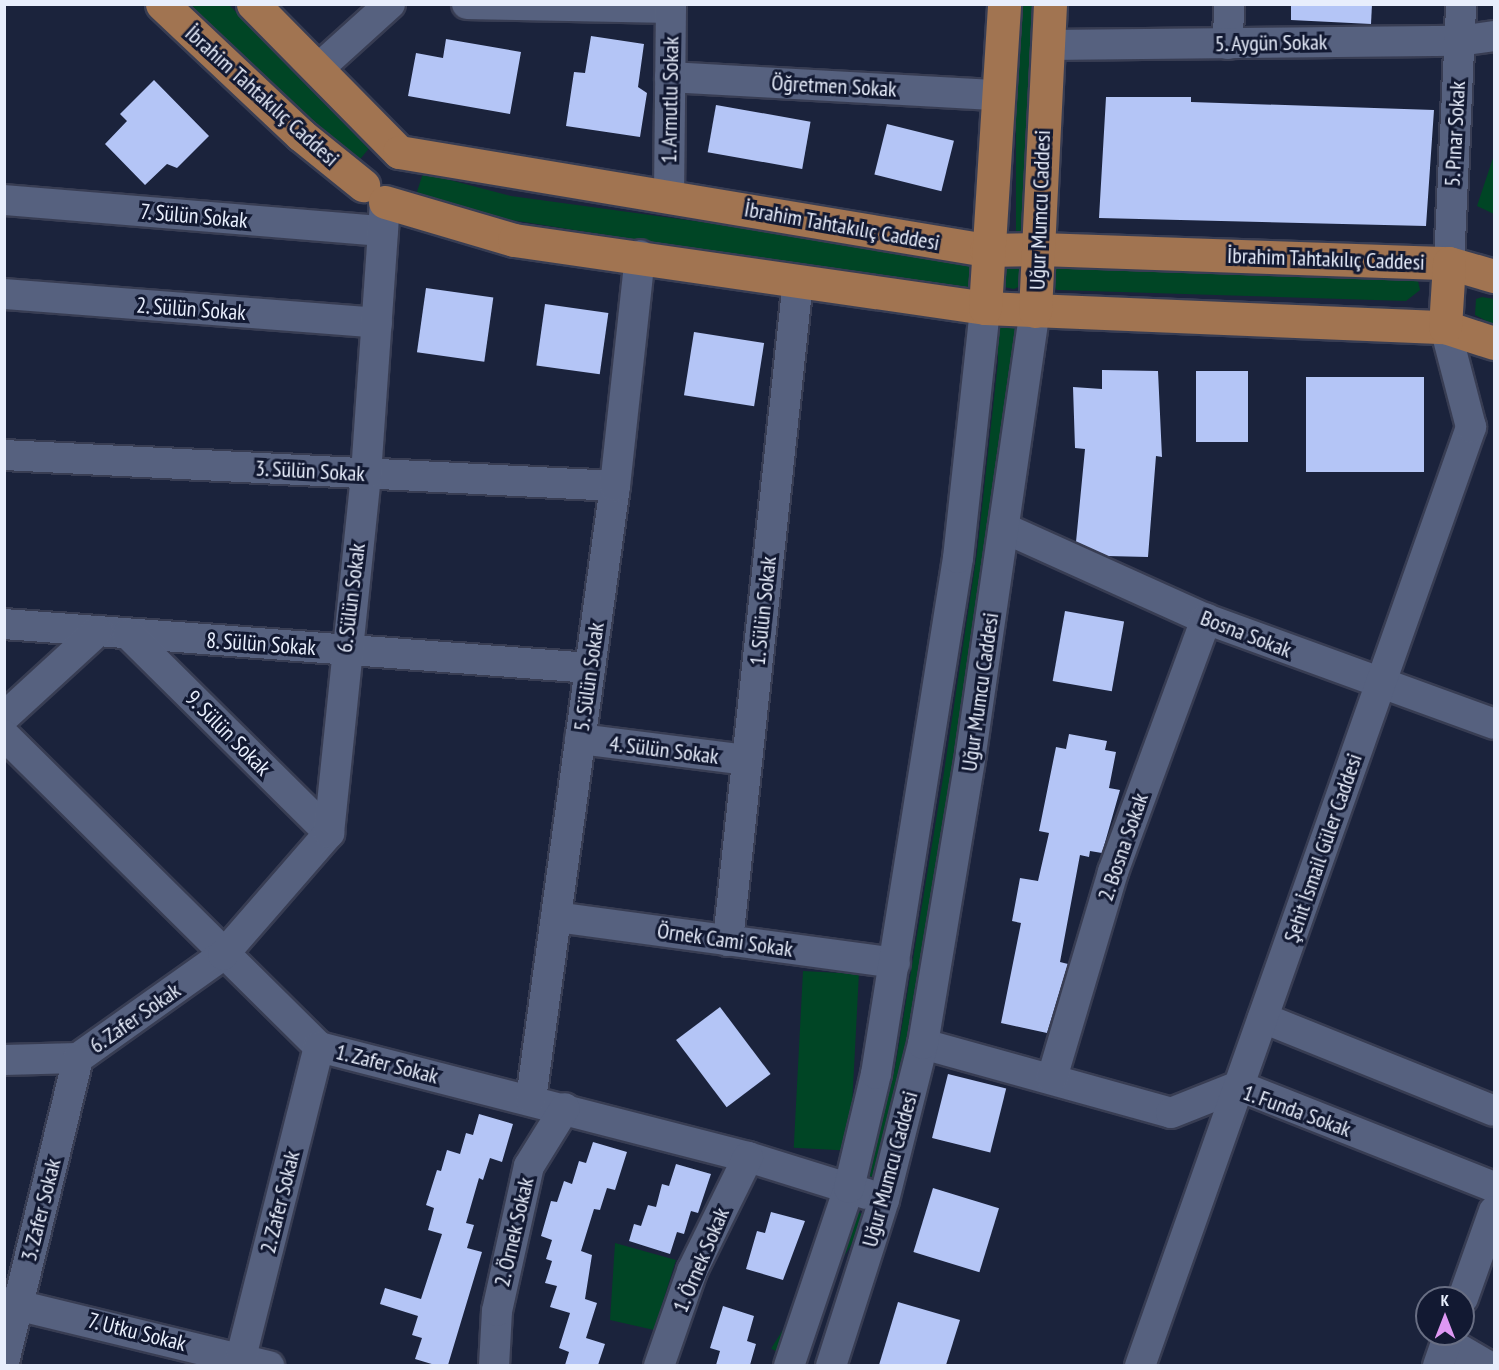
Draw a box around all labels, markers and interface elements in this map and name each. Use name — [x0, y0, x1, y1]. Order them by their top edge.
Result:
street label: İbrahim Tahtakılıç Caddesi — [179, 20, 345, 172]
street label: 5. Aygün Sokak — [1213, 29, 1329, 57]
street label: 1. Armutlu Sokak — [656, 35, 684, 165]
street label: Öğretmen Sokak — [771, 70, 897, 102]
street label: 5. Pınar Sokak — [1439, 80, 1471, 188]
street label: Uğur Mumcu Caddesi — [1024, 130, 1056, 290]
street label: İbrahim Tahtakılıç Caddesi — [742, 196, 942, 256]
street label: 7. Sülün Sokak — [138, 198, 250, 234]
street label: İbrahim Tahtakılıç Caddesi — [1226, 242, 1426, 276]
street label: 2. Sülün Sokak — [135, 292, 247, 326]
street label: 3. Sülün Sokak — [254, 455, 366, 487]
street label: 6. Sülün Sokak — [331, 541, 371, 655]
street label: 1. Sülün Sokak — [744, 554, 782, 668]
street label: Bosna Sokak — [1197, 605, 1295, 663]
street label: Uğur Mumcu Caddesi — [956, 611, 1004, 773]
street label: 5. Sülün Sokak — [568, 620, 610, 734]
street label: 8. Sülün Sokak — [205, 627, 317, 661]
street label: 9. Sülün Sokak — [179, 684, 277, 782]
street label: 4. Sülün Sokak — [607, 730, 721, 770]
street label: Şehit İsmail Güler Caddesi — [1278, 750, 1368, 946]
street label: 2. Bosna Sokak — [1092, 789, 1154, 905]
street label: Örnek Cami Sokak — [655, 917, 795, 963]
street label: 6. Zafer Sokak — [84, 977, 186, 1059]
street label: 1. Zafer Sokak — [332, 1038, 442, 1090]
street label: 1. Funda Sokak — [1239, 1079, 1355, 1143]
street label: Uğur Mumcu Caddesi — [857, 1088, 923, 1250]
street label: 2. Zafer Sokak — [254, 1147, 306, 1257]
street label: 3. Zafer Sokak — [15, 1155, 67, 1265]
street label: 2. Örnek Sokak — [488, 1174, 540, 1290]
street label: 1. Örnek Sokak — [667, 1203, 735, 1317]
north arrow — [1415, 1286, 1475, 1346]
text: K — [1441, 1290, 1449, 1310]
street label: 7. Utku Sokak — [85, 1307, 189, 1357]

